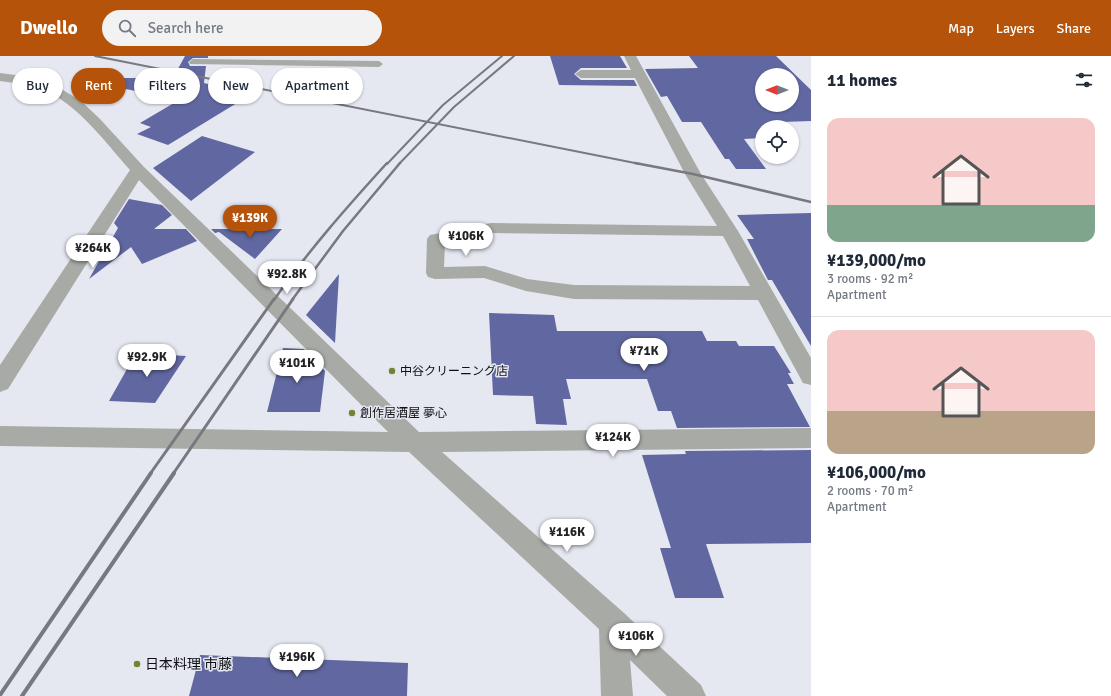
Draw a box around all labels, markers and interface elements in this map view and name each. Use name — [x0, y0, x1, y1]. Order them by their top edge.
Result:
search box — [102, 10, 382, 46]
text: Dwello — [20, 16, 78, 40]
icon: search — [116, 17, 138, 39]
text: Search here — [148, 19, 223, 37]
text: Map — [948, 20, 974, 37]
text: Layers — [996, 20, 1035, 37]
text: Share — [1057, 20, 1091, 37]
chip: Buy — [12, 68, 63, 104]
chip: Rent — [71, 68, 126, 104]
chip: Filters — [134, 68, 200, 104]
chip: New — [208, 68, 263, 104]
chip: Apartment — [271, 68, 363, 104]
north arrow — [755, 68, 799, 112]
map controls — [755, 68, 799, 164]
icon: filters — [1073, 69, 1095, 91]
text: 11 homes — [827, 70, 897, 91]
button: locate — [755, 120, 799, 164]
icon: home — [925, 144, 997, 216]
pin: ¥139K — [222, 205, 278, 239]
text: ¥139K — [232, 210, 268, 226]
pin: ¥106K — [438, 223, 494, 257]
text: ¥106K — [448, 228, 484, 244]
pin: ¥264K — [65, 235, 121, 269]
text: ¥264K — [75, 240, 111, 256]
text: ¥139,000/mo — [827, 250, 926, 271]
pin: ¥92.8K — [254, 261, 320, 295]
text: ¥92.8K — [267, 266, 307, 282]
text: 3 rooms · 92 m² — [827, 271, 913, 287]
text: Apartment — [827, 287, 887, 303]
pin: ¥71K — [620, 338, 668, 372]
text: ¥71K — [629, 343, 659, 359]
pin: ¥92.9K — [114, 344, 180, 378]
text: ¥92.9K — [127, 349, 167, 365]
pin: ¥101K — [269, 350, 325, 384]
text: ¥101K — [279, 355, 315, 371]
icon: home — [925, 356, 997, 428]
place label: 中谷クリーニング店 — [400, 364, 508, 379]
marker: 中谷クリーニング店 — [387, 366, 397, 376]
place label: 創作居酒屋 夢心 — [360, 406, 447, 421]
marker: 創作居酒屋 夢心 — [347, 408, 357, 418]
pin: ¥124K — [585, 424, 641, 458]
text: ¥124K — [595, 429, 631, 445]
text: ¥106,000/mo — [827, 462, 926, 483]
text: 2 rooms · 70 m² — [827, 483, 913, 499]
text: Apartment — [827, 499, 887, 515]
pin: ¥116K — [539, 519, 595, 553]
text: ¥116K — [549, 524, 585, 540]
pin: ¥106K — [608, 623, 664, 657]
text: ¥106K — [618, 628, 654, 644]
pin: ¥196K — [269, 644, 325, 678]
text: ¥196K — [279, 649, 315, 665]
place label: 日本料理 市藤 — [145, 656, 232, 673]
marker: 日本料理 市藤 — [132, 659, 142, 669]

